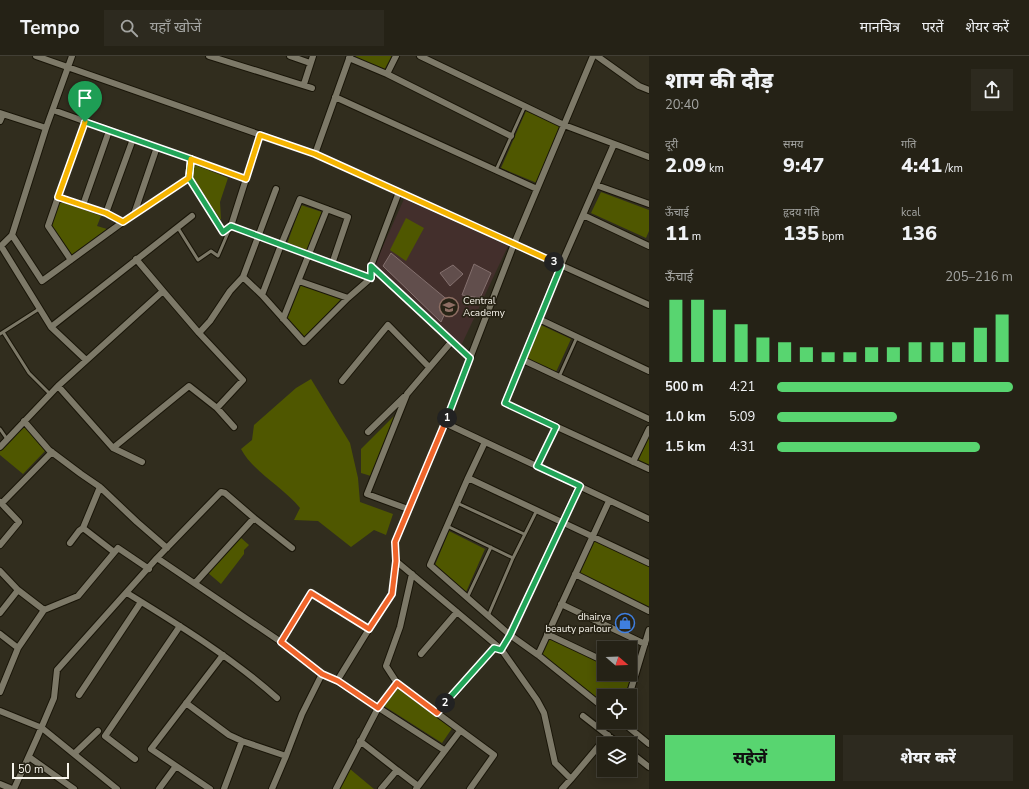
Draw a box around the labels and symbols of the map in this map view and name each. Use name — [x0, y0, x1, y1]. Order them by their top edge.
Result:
pin — [68, 81, 102, 122]
pin: 3 — [544, 252, 564, 272]
place label: Central Academy — [463, 294, 506, 320]
school or university icon: Central Academy — [438, 296, 460, 318]
pin: 1 — [437, 408, 457, 428]
place label: dhairya beauty parlour — [545, 610, 611, 636]
shop icon: dhairya beauty parlour — [614, 612, 636, 634]
north arrow — [597, 641, 637, 681]
pin: 2 — [435, 693, 455, 713]
scale bar — [12, 761, 69, 780]

